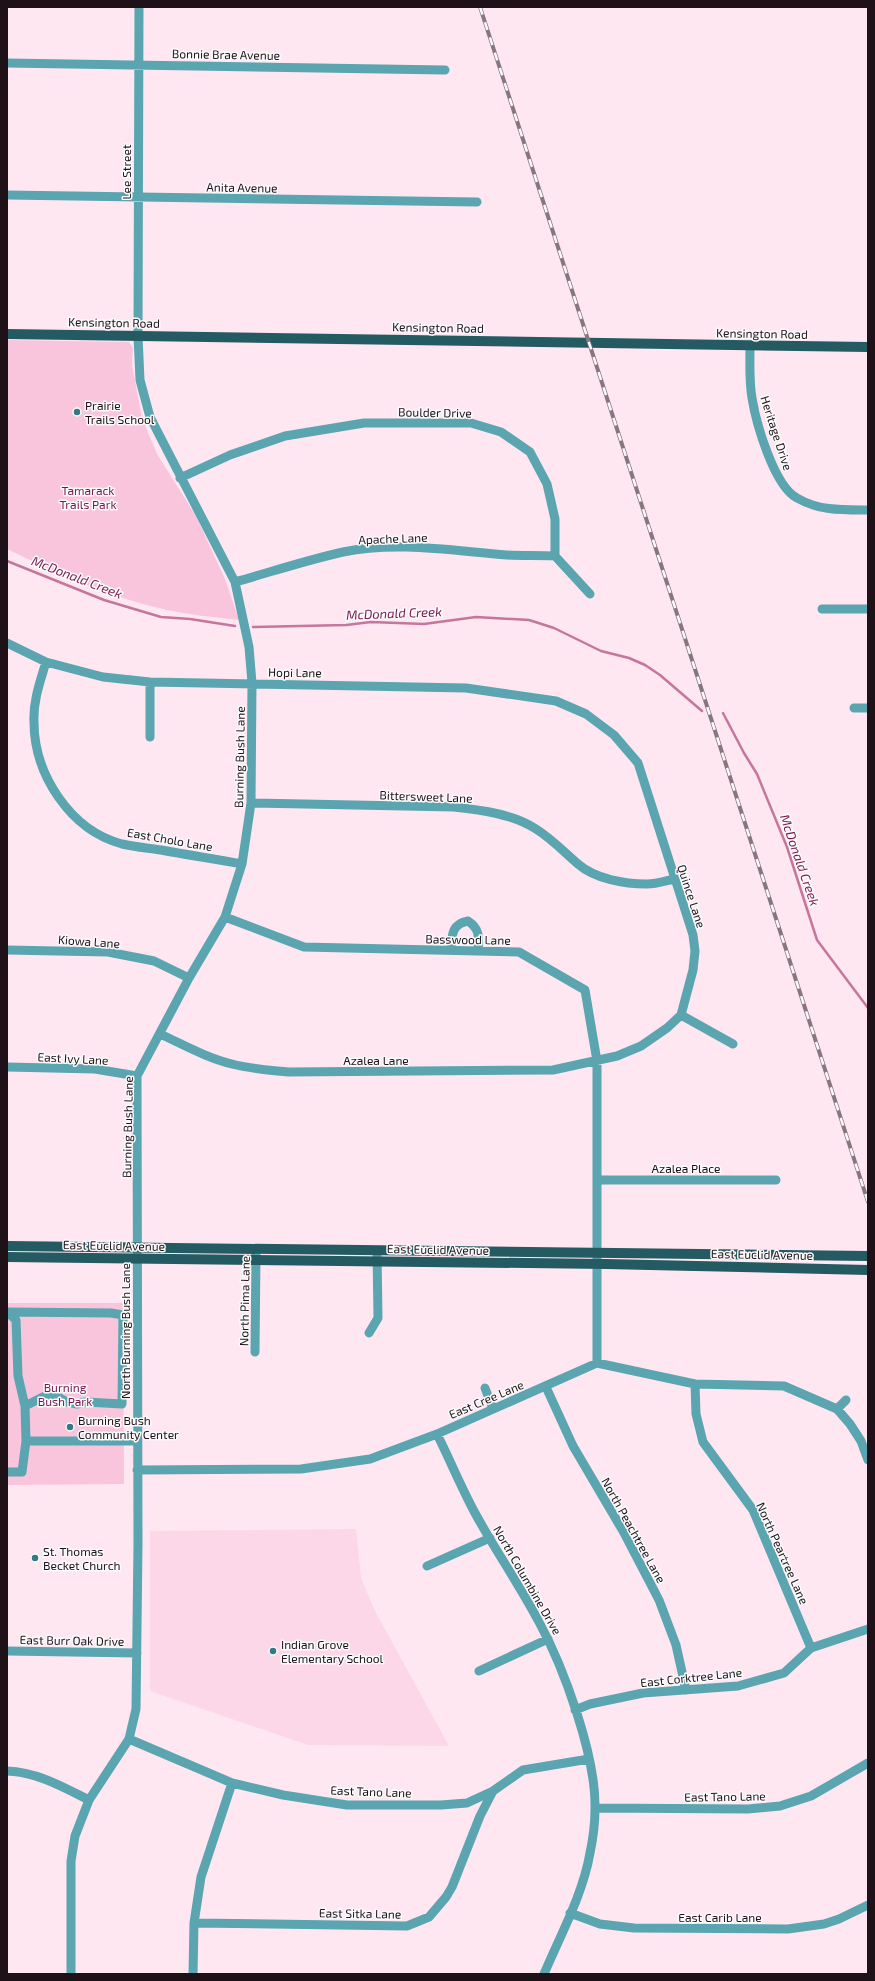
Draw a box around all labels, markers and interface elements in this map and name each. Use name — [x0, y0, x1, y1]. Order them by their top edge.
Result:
street label: Bonnie Brae Avenue — [172, 46, 280, 62]
street label: Lee Street — [119, 144, 133, 200]
street label: Anita Avenue — [206, 179, 278, 195]
street label: Kensington Road — [68, 314, 160, 330]
street label: Kensington Road — [392, 319, 484, 335]
street label: Kensington Road — [716, 325, 808, 341]
street label: Heritage Drive — [758, 394, 796, 472]
place label: Prairie Trails School — [85, 398, 155, 426]
street label: Boulder Drive — [398, 404, 472, 420]
marker: Prairie Trails School — [72, 407, 82, 417]
park label: Tamarack Trails Park — [59, 483, 117, 511]
street label: Apache Lane — [358, 530, 428, 546]
water label: McDonald Creek — [29, 552, 125, 602]
water label: McDonald Creek — [346, 603, 442, 623]
street label: Hopi Lane — [268, 665, 322, 679]
street label: Burning Bush Lane — [231, 706, 247, 808]
street label: Bittersweet Lane — [379, 787, 473, 805]
water label: McDonald Creek — [777, 812, 823, 908]
street label: East Cholo Lane — [126, 825, 214, 853]
street label: Quince Lane — [674, 863, 709, 930]
street label: Basswood Lane — [425, 931, 511, 947]
street label: Kiowa Lane — [58, 932, 120, 950]
street label: East Ivy Lane — [37, 1049, 109, 1067]
street label: Azalea Lane — [343, 1053, 409, 1067]
street label: Burning Bush Lane — [119, 1076, 135, 1178]
street label: Azalea Place — [652, 1161, 720, 1175]
street label: East Euclid Avenue — [63, 1237, 165, 1253]
street label: East Euclid Avenue — [387, 1241, 489, 1257]
street label: East Euclid Avenue — [711, 1246, 813, 1262]
street label: North Pima Lane — [236, 1256, 252, 1346]
street label: North Burning Bush Lane — [118, 1263, 132, 1399]
street label: East Cree Lane — [446, 1377, 526, 1421]
park label: Burning Bush Park — [38, 1380, 92, 1408]
place label: Burning Bush Community Center — [78, 1413, 179, 1441]
marker: Burning Bush Community Center — [65, 1422, 75, 1432]
street label: North Peachtree Lane — [599, 1475, 669, 1585]
street label: North Peartree Lane — [754, 1500, 812, 1606]
street label: North Columbine Drive — [491, 1523, 565, 1637]
place label: St. Thomas Becket Church — [43, 1544, 121, 1572]
marker: St. Thomas Becket Church — [30, 1553, 40, 1563]
street label: East Burr Oak Drive — [20, 1632, 124, 1648]
place label: Indian Grove Elementary School — [281, 1637, 384, 1665]
marker: Indian Grove Elementary School — [268, 1646, 278, 1656]
street label: East Corktree Lane — [639, 1665, 743, 1689]
street label: East Tano Lane — [330, 1783, 412, 1799]
street label: East Tano Lane — [684, 1788, 766, 1804]
street label: East Sitka Lane — [319, 1905, 401, 1921]
street label: East Carib Lane — [678, 1910, 762, 1924]

